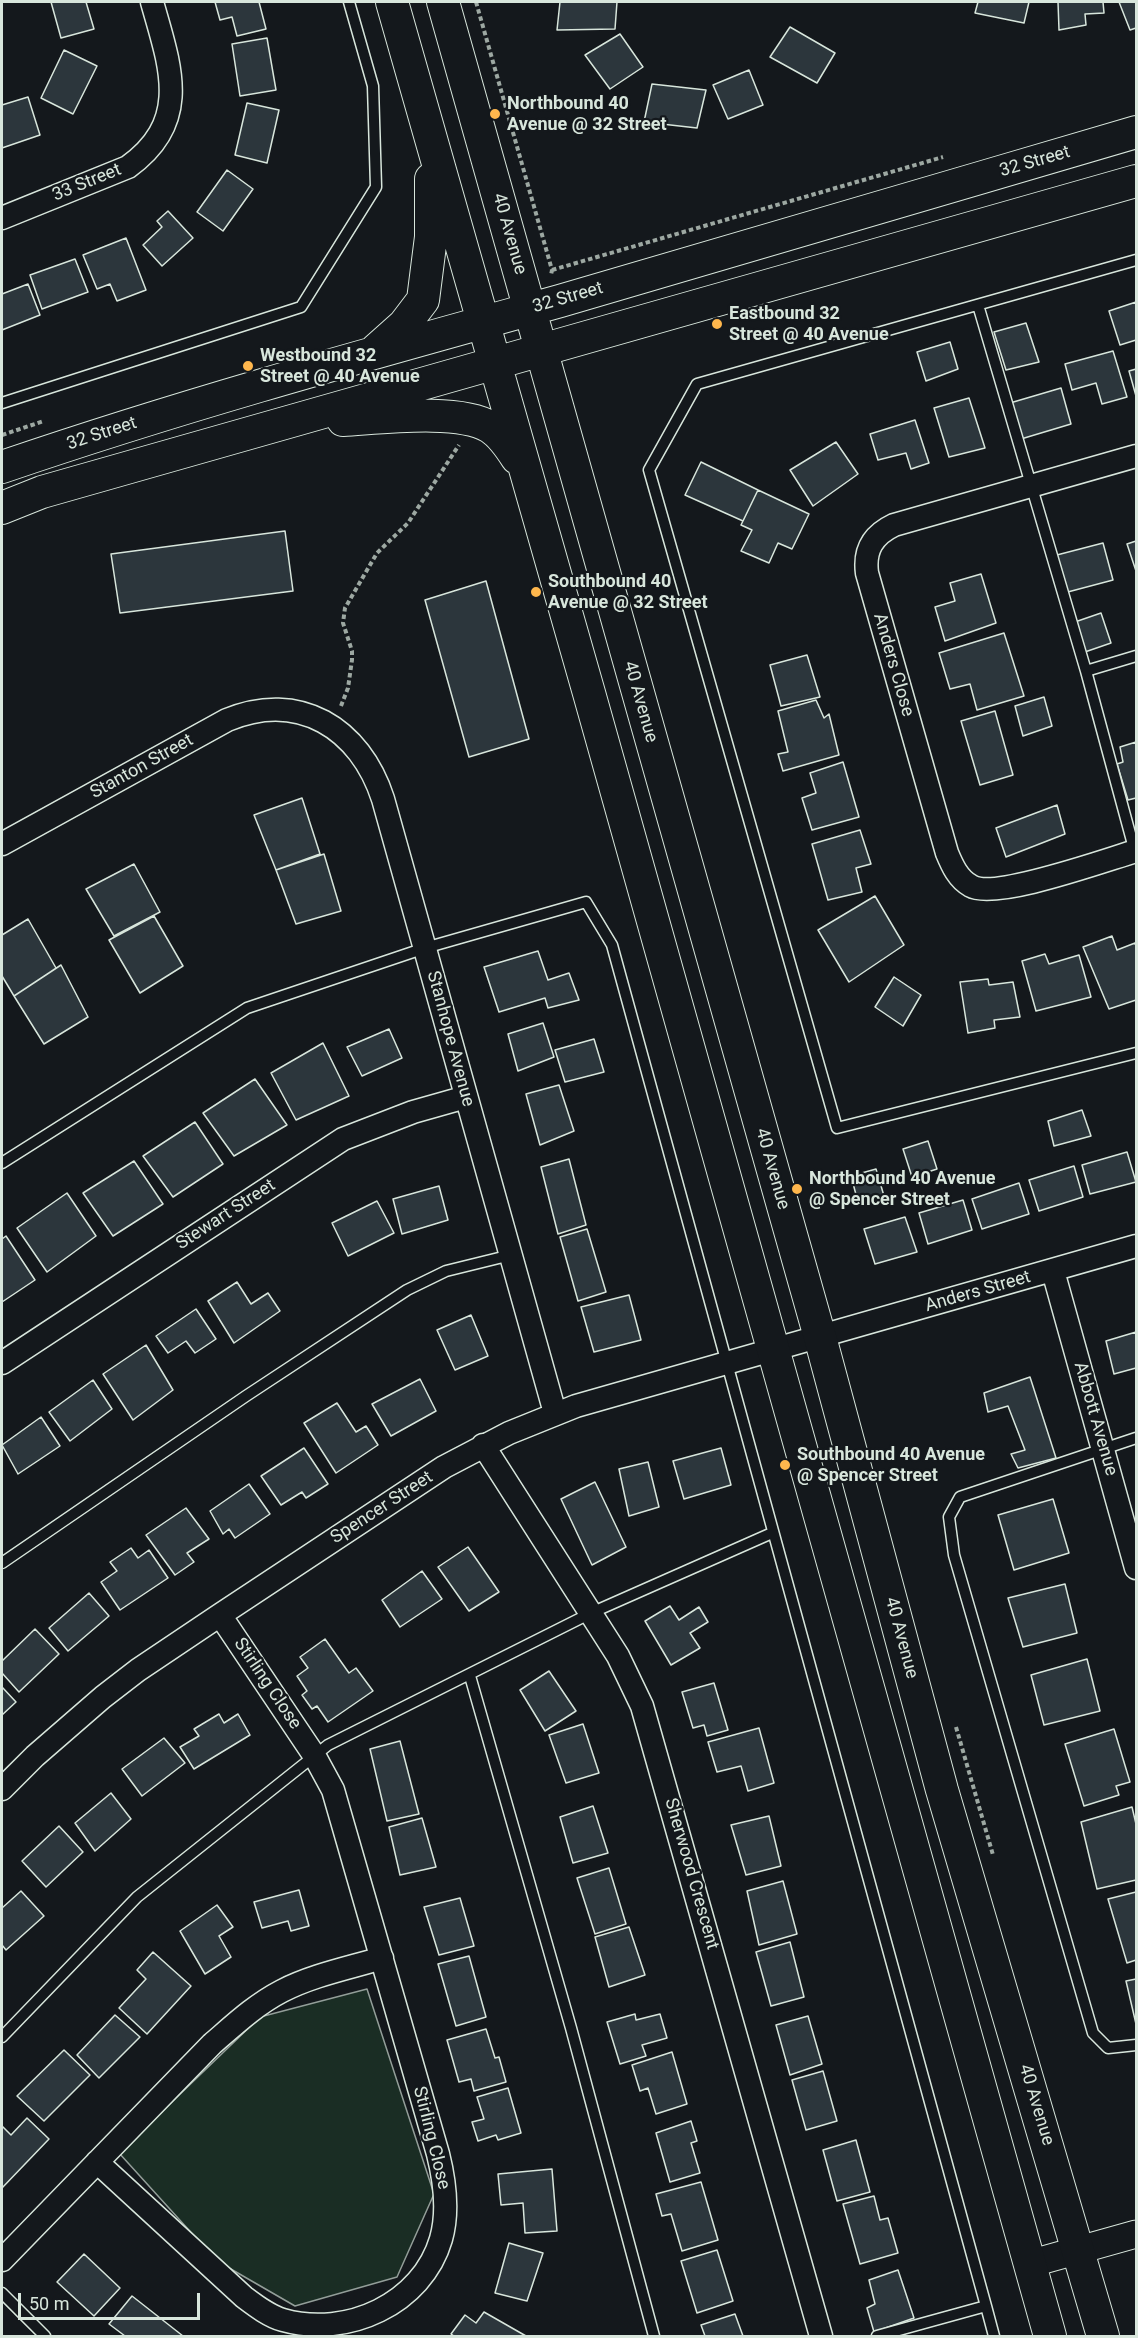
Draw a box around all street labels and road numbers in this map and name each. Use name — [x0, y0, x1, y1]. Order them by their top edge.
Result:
street label: 32 Street — [997, 142, 1073, 182]
street label: 33 Street — [49, 159, 125, 207]
street label: 40 Avenue — [487, 191, 531, 277]
street label: 32 Street — [530, 278, 606, 318]
street label: 32 Street — [64, 413, 140, 455]
street label: Anders Close — [868, 611, 918, 719]
street label: 40 Avenue — [618, 659, 662, 745]
street label: Stanton Street — [87, 730, 197, 804]
street label: Stanhope Avenue — [422, 969, 478, 1109]
street label: 40 Avenue — [750, 1126, 794, 1212]
street label: Stewart Street — [172, 1175, 280, 1255]
street label: Anders Street — [923, 1267, 1033, 1317]
street label: Abbott Avenue — [1068, 1360, 1122, 1478]
street label: Spencer Street — [327, 1467, 437, 1549]
street label: 40 Avenue — [880, 1595, 922, 1681]
street label: Stirling Close — [229, 1634, 305, 1734]
street label: Sherwood Crescent — [659, 1796, 723, 1952]
street label: 40 Avenue — [1013, 2062, 1059, 2148]
street label: Stirling Close — [408, 2084, 454, 2192]

